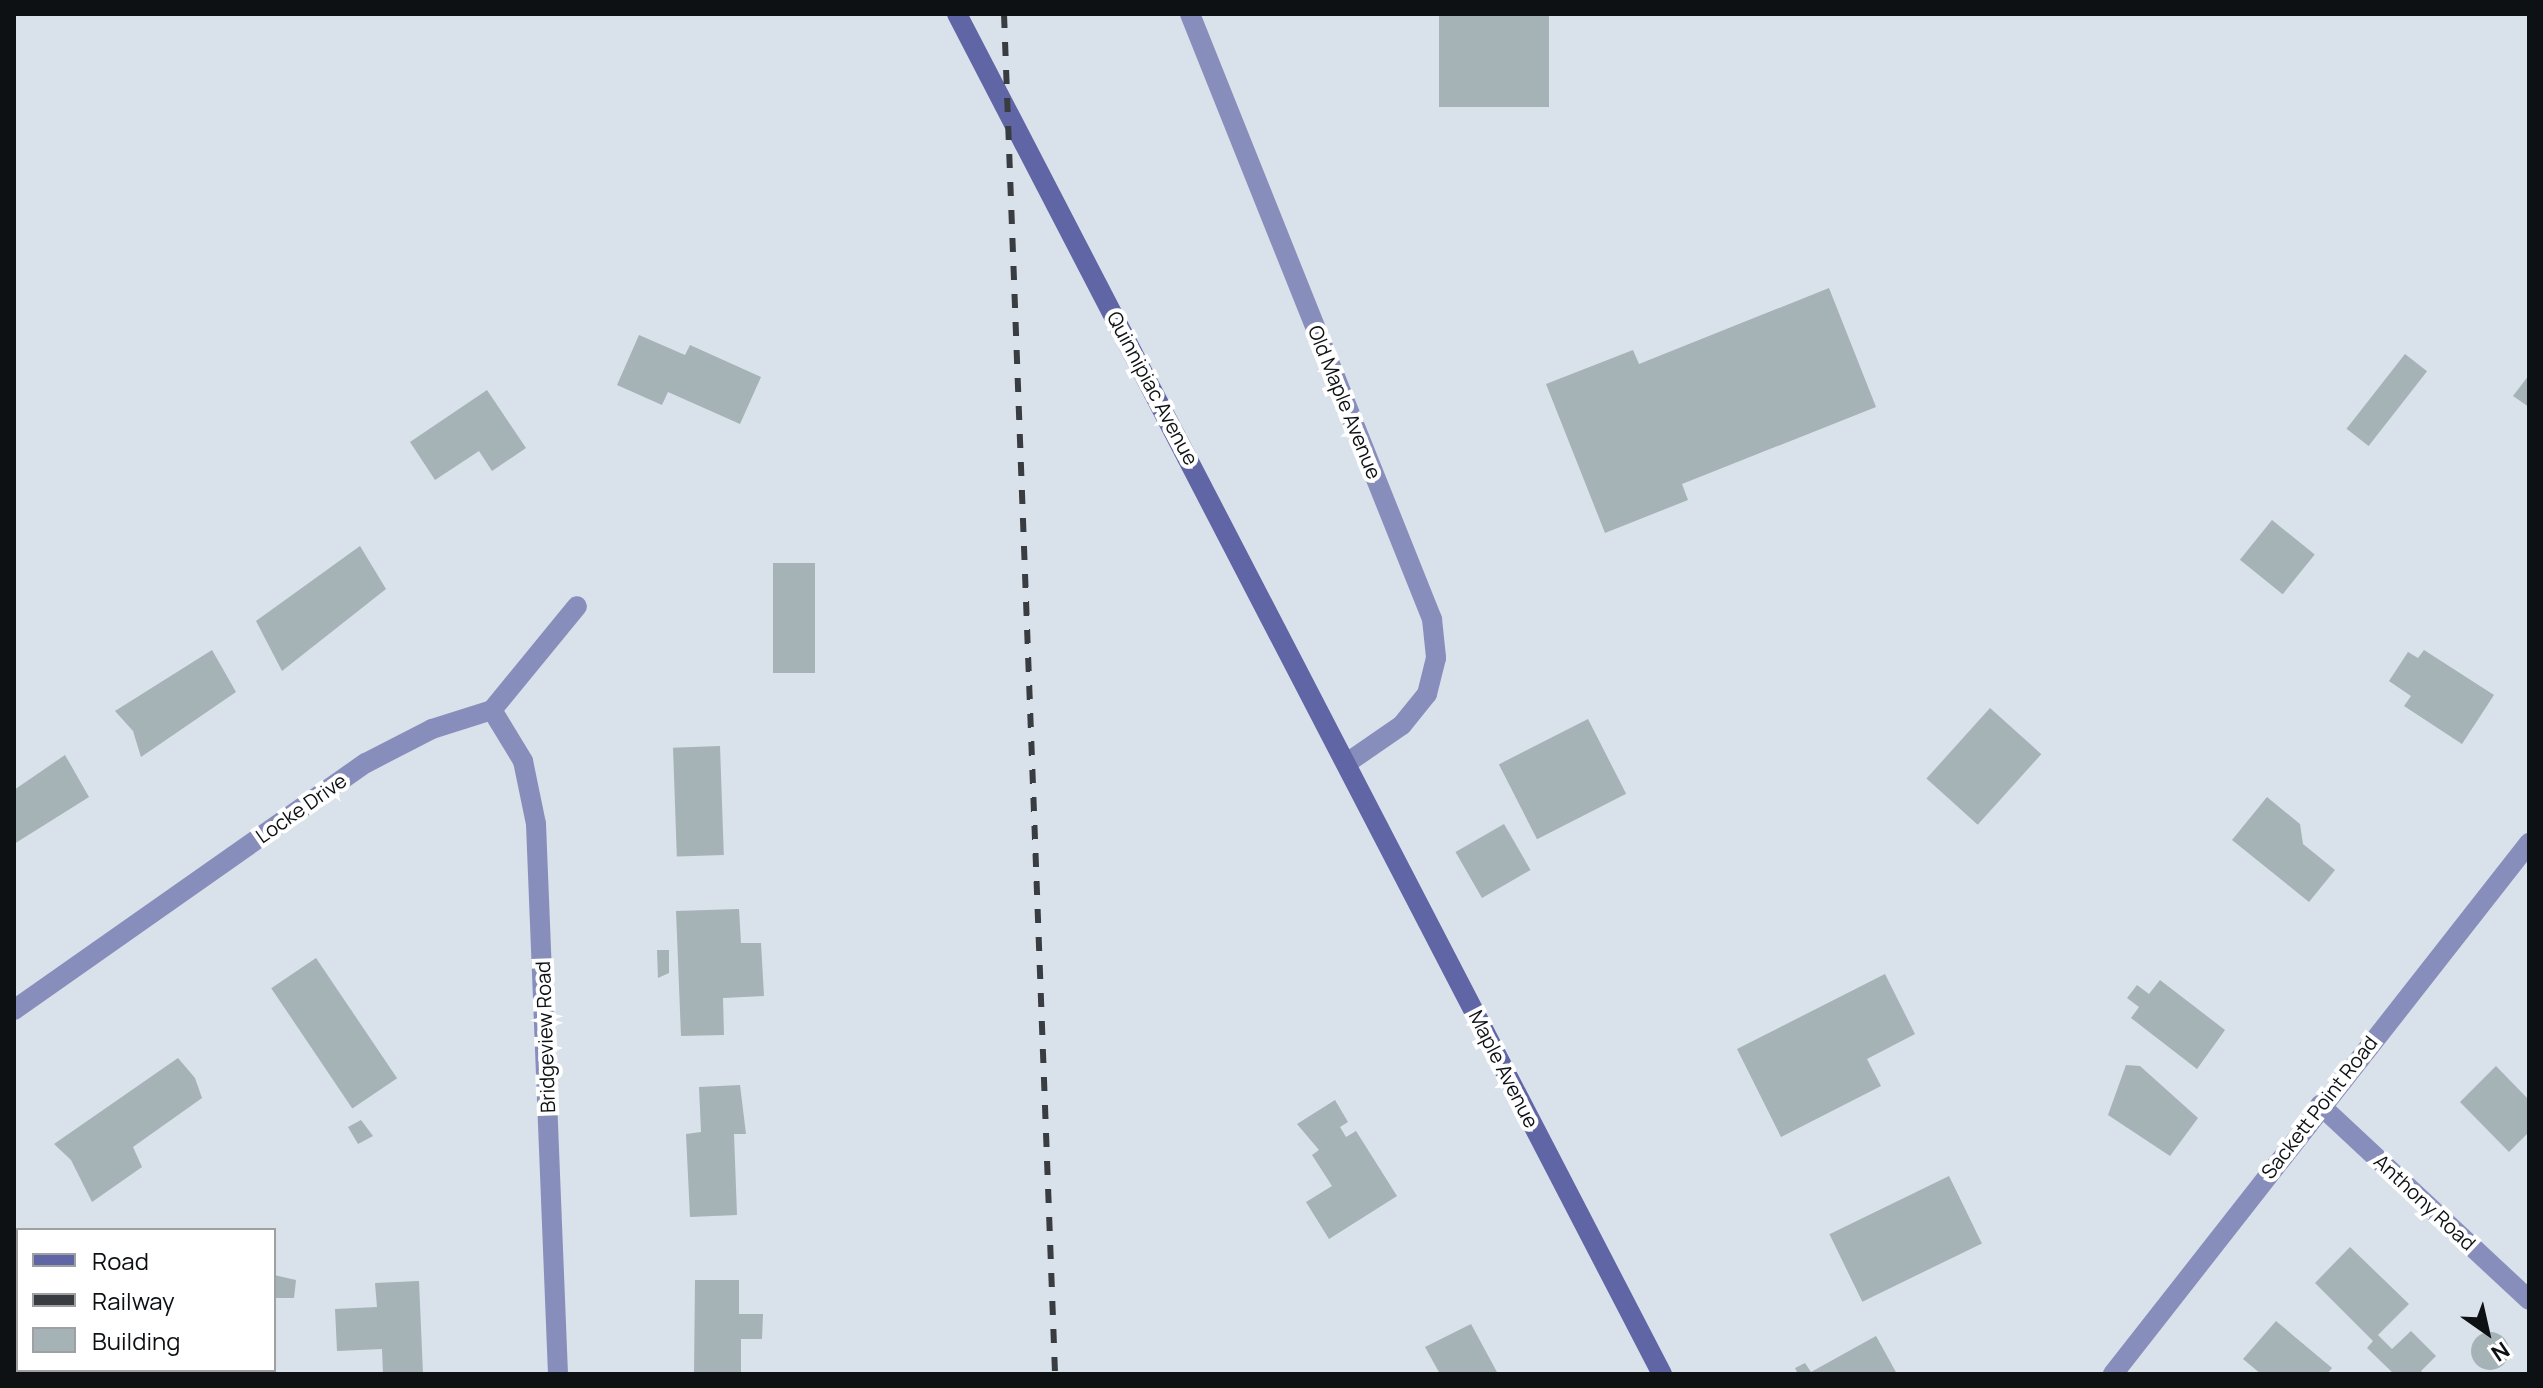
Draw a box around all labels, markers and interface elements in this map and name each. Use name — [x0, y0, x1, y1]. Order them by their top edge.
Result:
street label: Quinnipiac Avenue — [1102, 307, 1204, 469]
street label: Old Maple Avenue — [1303, 322, 1387, 482]
street label: Locke Drive — [251, 768, 351, 848]
street label: Bridgeview Road — [530, 961, 560, 1113]
street label: Maple Avenue — [1464, 1006, 1544, 1132]
street label: Sackett Point Road — [2256, 1031, 2382, 1183]
street label: Anthony Road — [2369, 1149, 2481, 1255]
legend — [16, 1228, 276, 1372]
text: Road — [92, 1244, 149, 1277]
text: Railway — [92, 1284, 175, 1317]
north arrow — [2447, 1292, 2527, 1372]
text: Building — [92, 1324, 180, 1357]
text: N — [2485, 1335, 2515, 1369]

